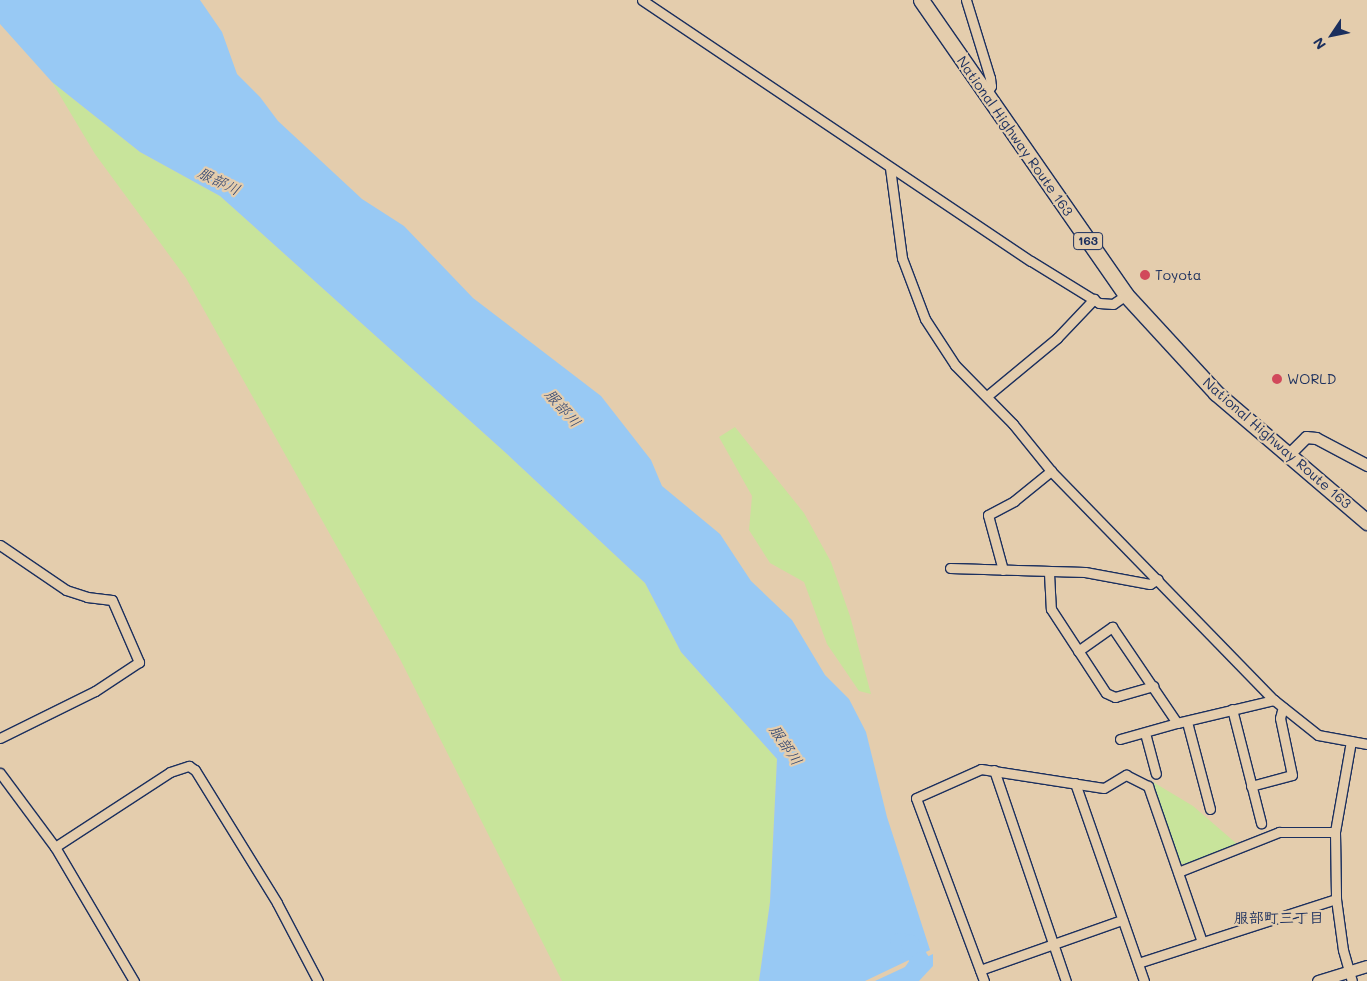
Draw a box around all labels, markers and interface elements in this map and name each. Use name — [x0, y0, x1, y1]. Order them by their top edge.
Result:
north arrow — [1307, 10, 1357, 60]
text: N — [1308, 34, 1330, 53]
street label: National Highway Route 163 — [953, 53, 1077, 219]
water label: 服部川 — [195, 163, 243, 199]
road number: 163 — [1073, 232, 1103, 250]
place label: Toyota — [1155, 267, 1202, 283]
marker: Toyota — [1139, 269, 1151, 281]
place label: WORLD — [1287, 371, 1336, 387]
marker: WORLD — [1271, 373, 1283, 385]
street label: National Highway Route 163 — [1199, 374, 1355, 512]
water label: 服部川 — [541, 385, 585, 431]
water label: 服部川 — [766, 721, 806, 769]
district label: 服部町三丁目 — [1234, 909, 1324, 927]

